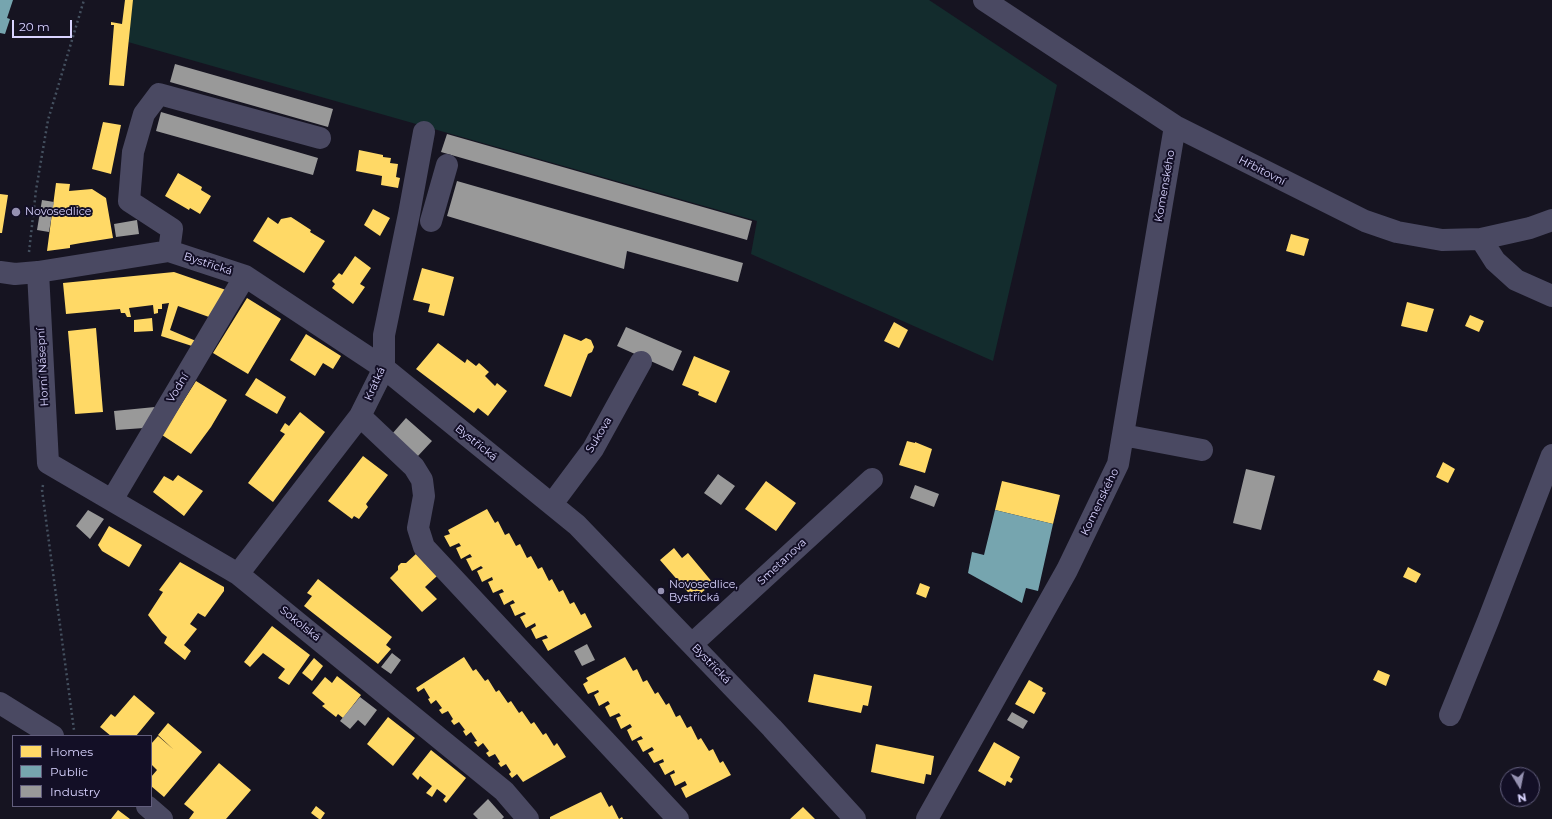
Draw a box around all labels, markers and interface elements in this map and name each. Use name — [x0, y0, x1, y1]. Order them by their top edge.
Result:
scale bar — [14, 12, 74, 38]
text: 20 m — [19, 19, 50, 34]
street label: Komenského — [1152, 149, 1178, 223]
street label: Hřbitovní — [1236, 154, 1288, 188]
place label: Novosedlice — [25, 205, 91, 219]
marker: Novosedlice — [10, 206, 22, 218]
street label: Bystřická — [182, 250, 234, 278]
street label: Horní Násepní — [34, 327, 52, 407]
street label: Krátká — [362, 365, 388, 403]
street label: Vodní — [164, 371, 192, 405]
street label: Sukova — [583, 415, 615, 455]
street label: Bystřická — [452, 422, 500, 464]
street label: Komenského — [1078, 466, 1122, 538]
street label: Smetanova — [755, 536, 809, 588]
place label: Novosedlice, Bystřická — [669, 578, 738, 604]
marker: Novosedlice, Bystřická — [656, 586, 666, 596]
street label: Sokolská — [277, 604, 323, 644]
street label: Bystřická — [689, 641, 733, 687]
legend — [12, 735, 152, 807]
text: Homes — [50, 744, 93, 759]
text: Public — [50, 764, 88, 779]
north arrow — [1500, 767, 1540, 807]
text: Industry — [50, 784, 100, 799]
text: N — [1516, 790, 1528, 805]

